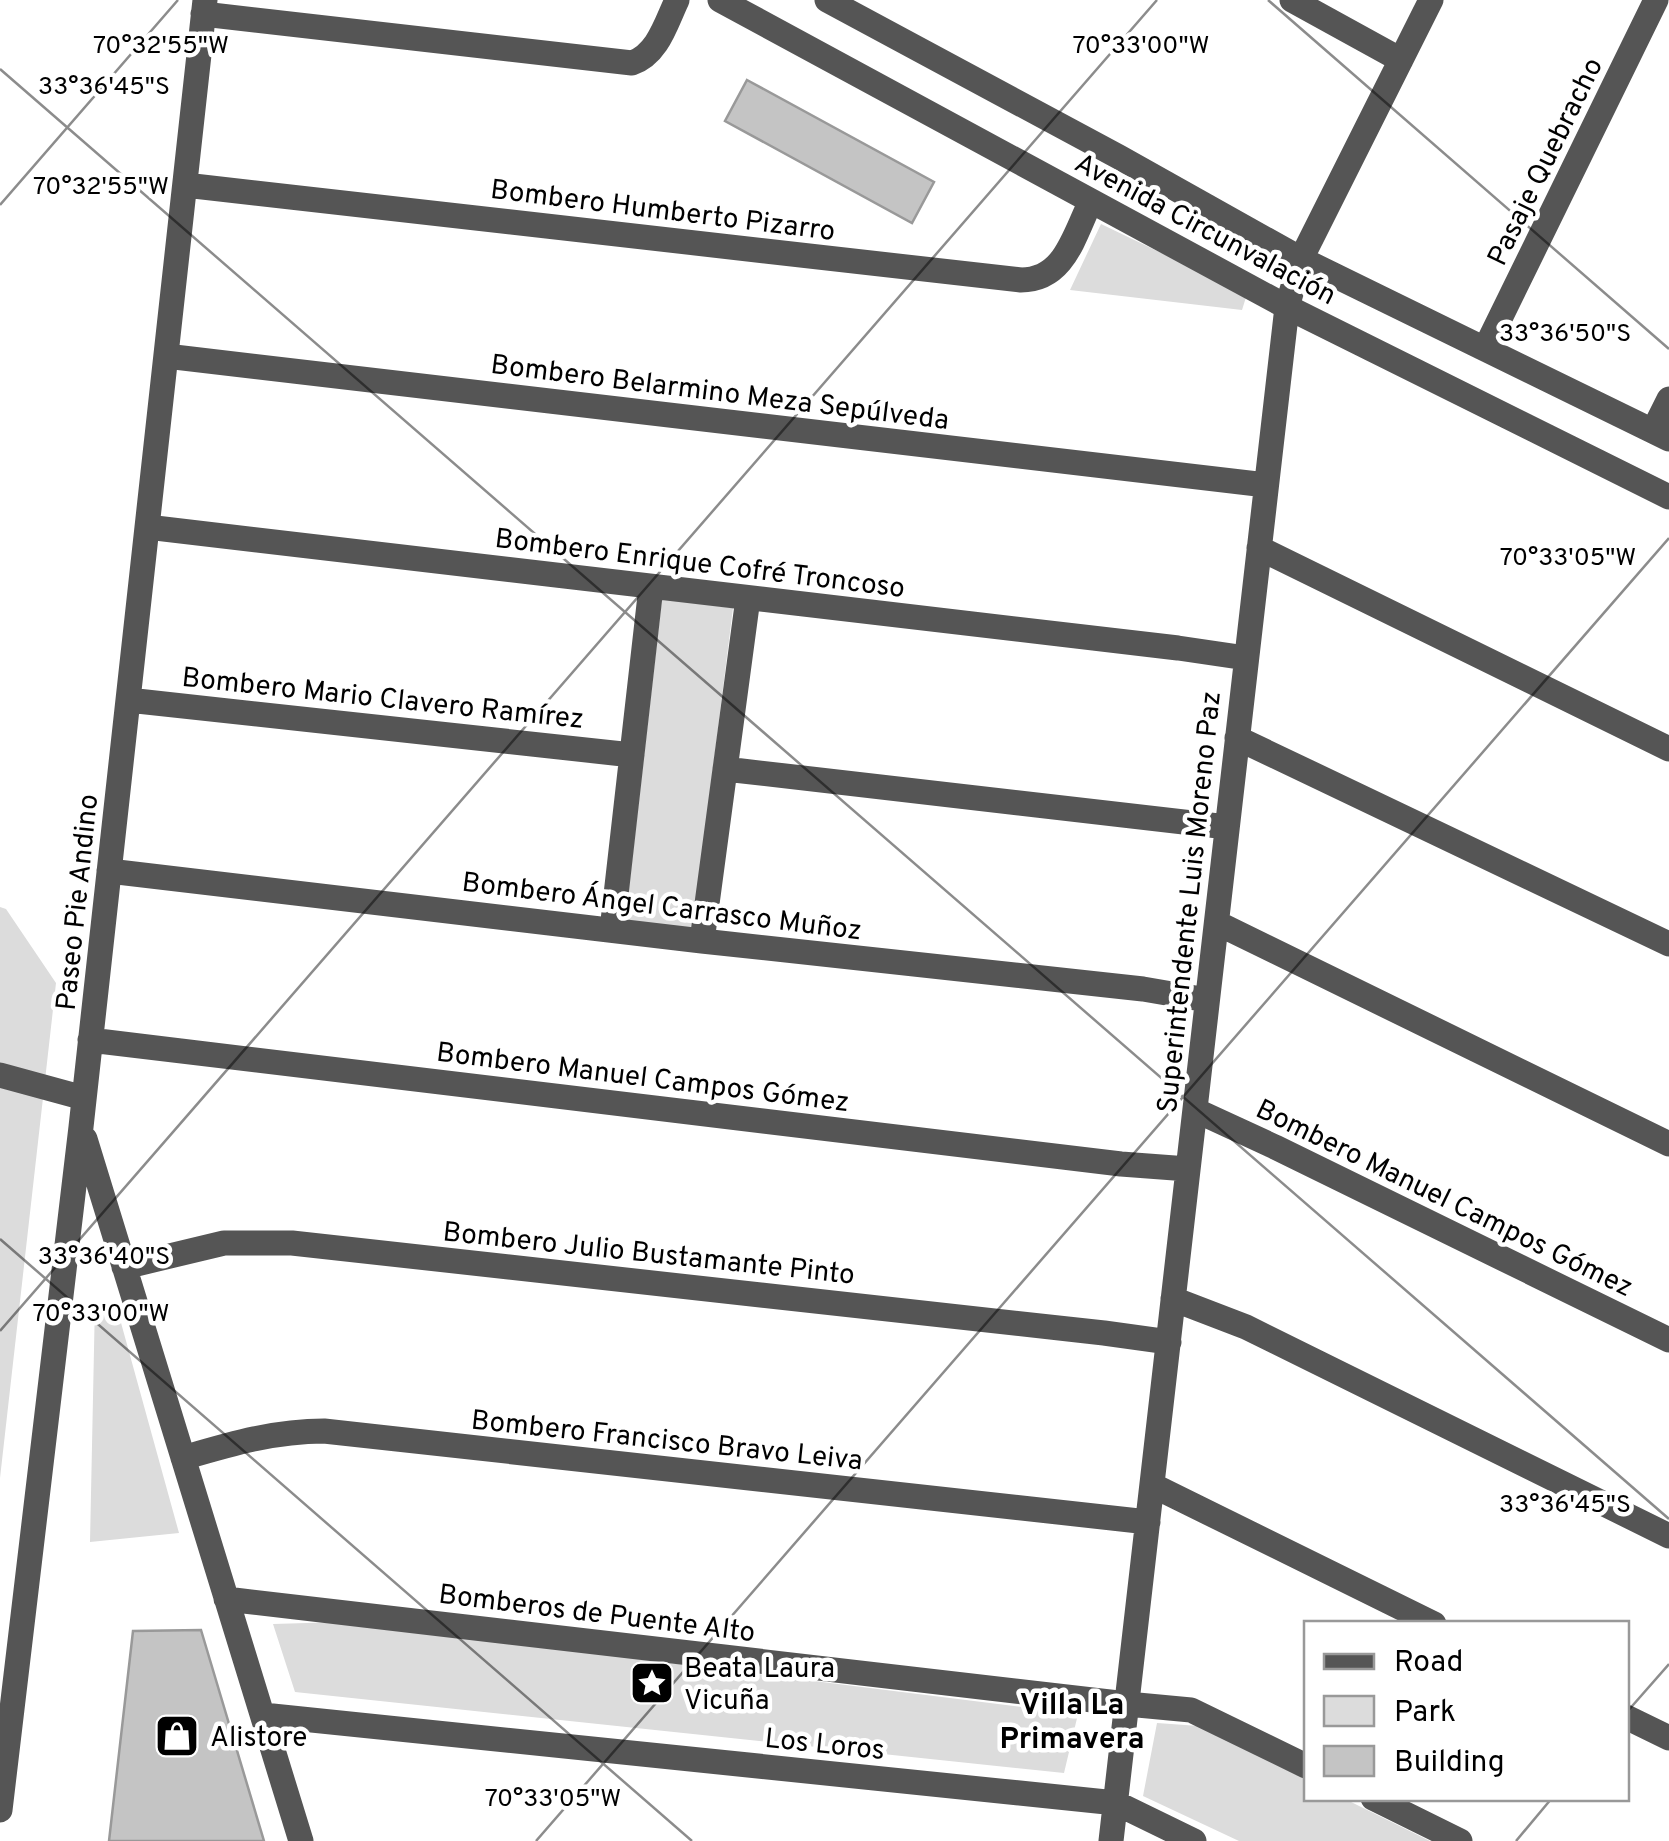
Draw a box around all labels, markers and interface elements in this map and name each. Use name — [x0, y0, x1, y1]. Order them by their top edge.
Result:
text: 70°32'55"W — [93, 31, 229, 63]
text: 70°33'00"W — [1072, 31, 1210, 63]
street label: Pasaje Quebracho — [1481, 52, 1613, 272]
text: 33°36'45"S — [38, 72, 170, 104]
street label: Avenida Circunvalación — [1068, 146, 1342, 315]
text: 70°32'55"W — [33, 172, 169, 204]
street label: Bombero Humberto Pizarro — [488, 173, 837, 251]
text: 33°36'50"S — [1499, 319, 1631, 351]
street label: Bombero Belarmino Meza Sepúlveda — [488, 348, 951, 440]
street label: Bombero Enrique Cofré Troncoso — [493, 522, 907, 608]
text: 70°33'05"W — [1500, 543, 1636, 575]
street label: Bombero Mario Clavero Ramírez — [180, 661, 585, 739]
street label: Superintendente Luis Moreno Paz — [1151, 690, 1231, 1115]
street label: Paseo Pie Andino — [50, 792, 108, 1012]
street label: Bombero Ángel Carrasco Muñoz — [460, 864, 864, 950]
street label: Bombero Manuel Campos Gómez — [434, 1036, 851, 1122]
street label: Bombero Manuel Campos Gómez — [1249, 1092, 1638, 1307]
street label: Bombero Julio Bustamante Pinto — [441, 1215, 856, 1295]
text: 33°36'40"S — [38, 1242, 170, 1274]
text: 70°33'00"W — [32, 1299, 170, 1331]
street label: Bombero Francisco Bravo Leiva — [469, 1404, 864, 1480]
text: 33°36'45"S — [1499, 1490, 1631, 1522]
street label: Bomberos de Puente Alto — [436, 1578, 757, 1652]
legend — [1304, 1621, 1629, 1801]
text: Road — [1394, 1645, 1463, 1682]
place label: Beata Laura Vicuña — [684, 1652, 835, 1720]
place icon: Beata Laura Vicuña — [629, 1660, 675, 1706]
district label: Villa La Primavera — [1000, 1688, 1144, 1759]
text: Park — [1394, 1695, 1456, 1732]
shop icon: Alistore — [154, 1713, 200, 1759]
place label: Alistore — [210, 1721, 307, 1757]
street label: Los Loros — [763, 1722, 886, 1770]
text: Building — [1394, 1745, 1505, 1782]
text: 70°33'05"W — [485, 1784, 621, 1816]

